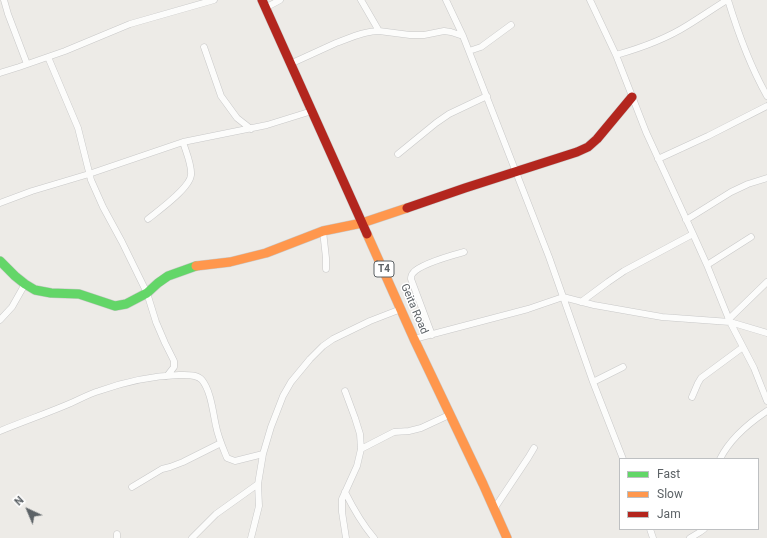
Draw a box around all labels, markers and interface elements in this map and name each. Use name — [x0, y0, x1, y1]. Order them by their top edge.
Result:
road number: T4 — [374, 261, 394, 277]
street label: Geita Road — [397, 282, 431, 336]
legend — [619, 458, 759, 530]
text: Fast — [657, 467, 680, 481]
text: Slow — [657, 487, 683, 501]
north arrow — [8, 490, 48, 530]
text: N — [12, 494, 27, 508]
text: Jam — [657, 507, 681, 521]

